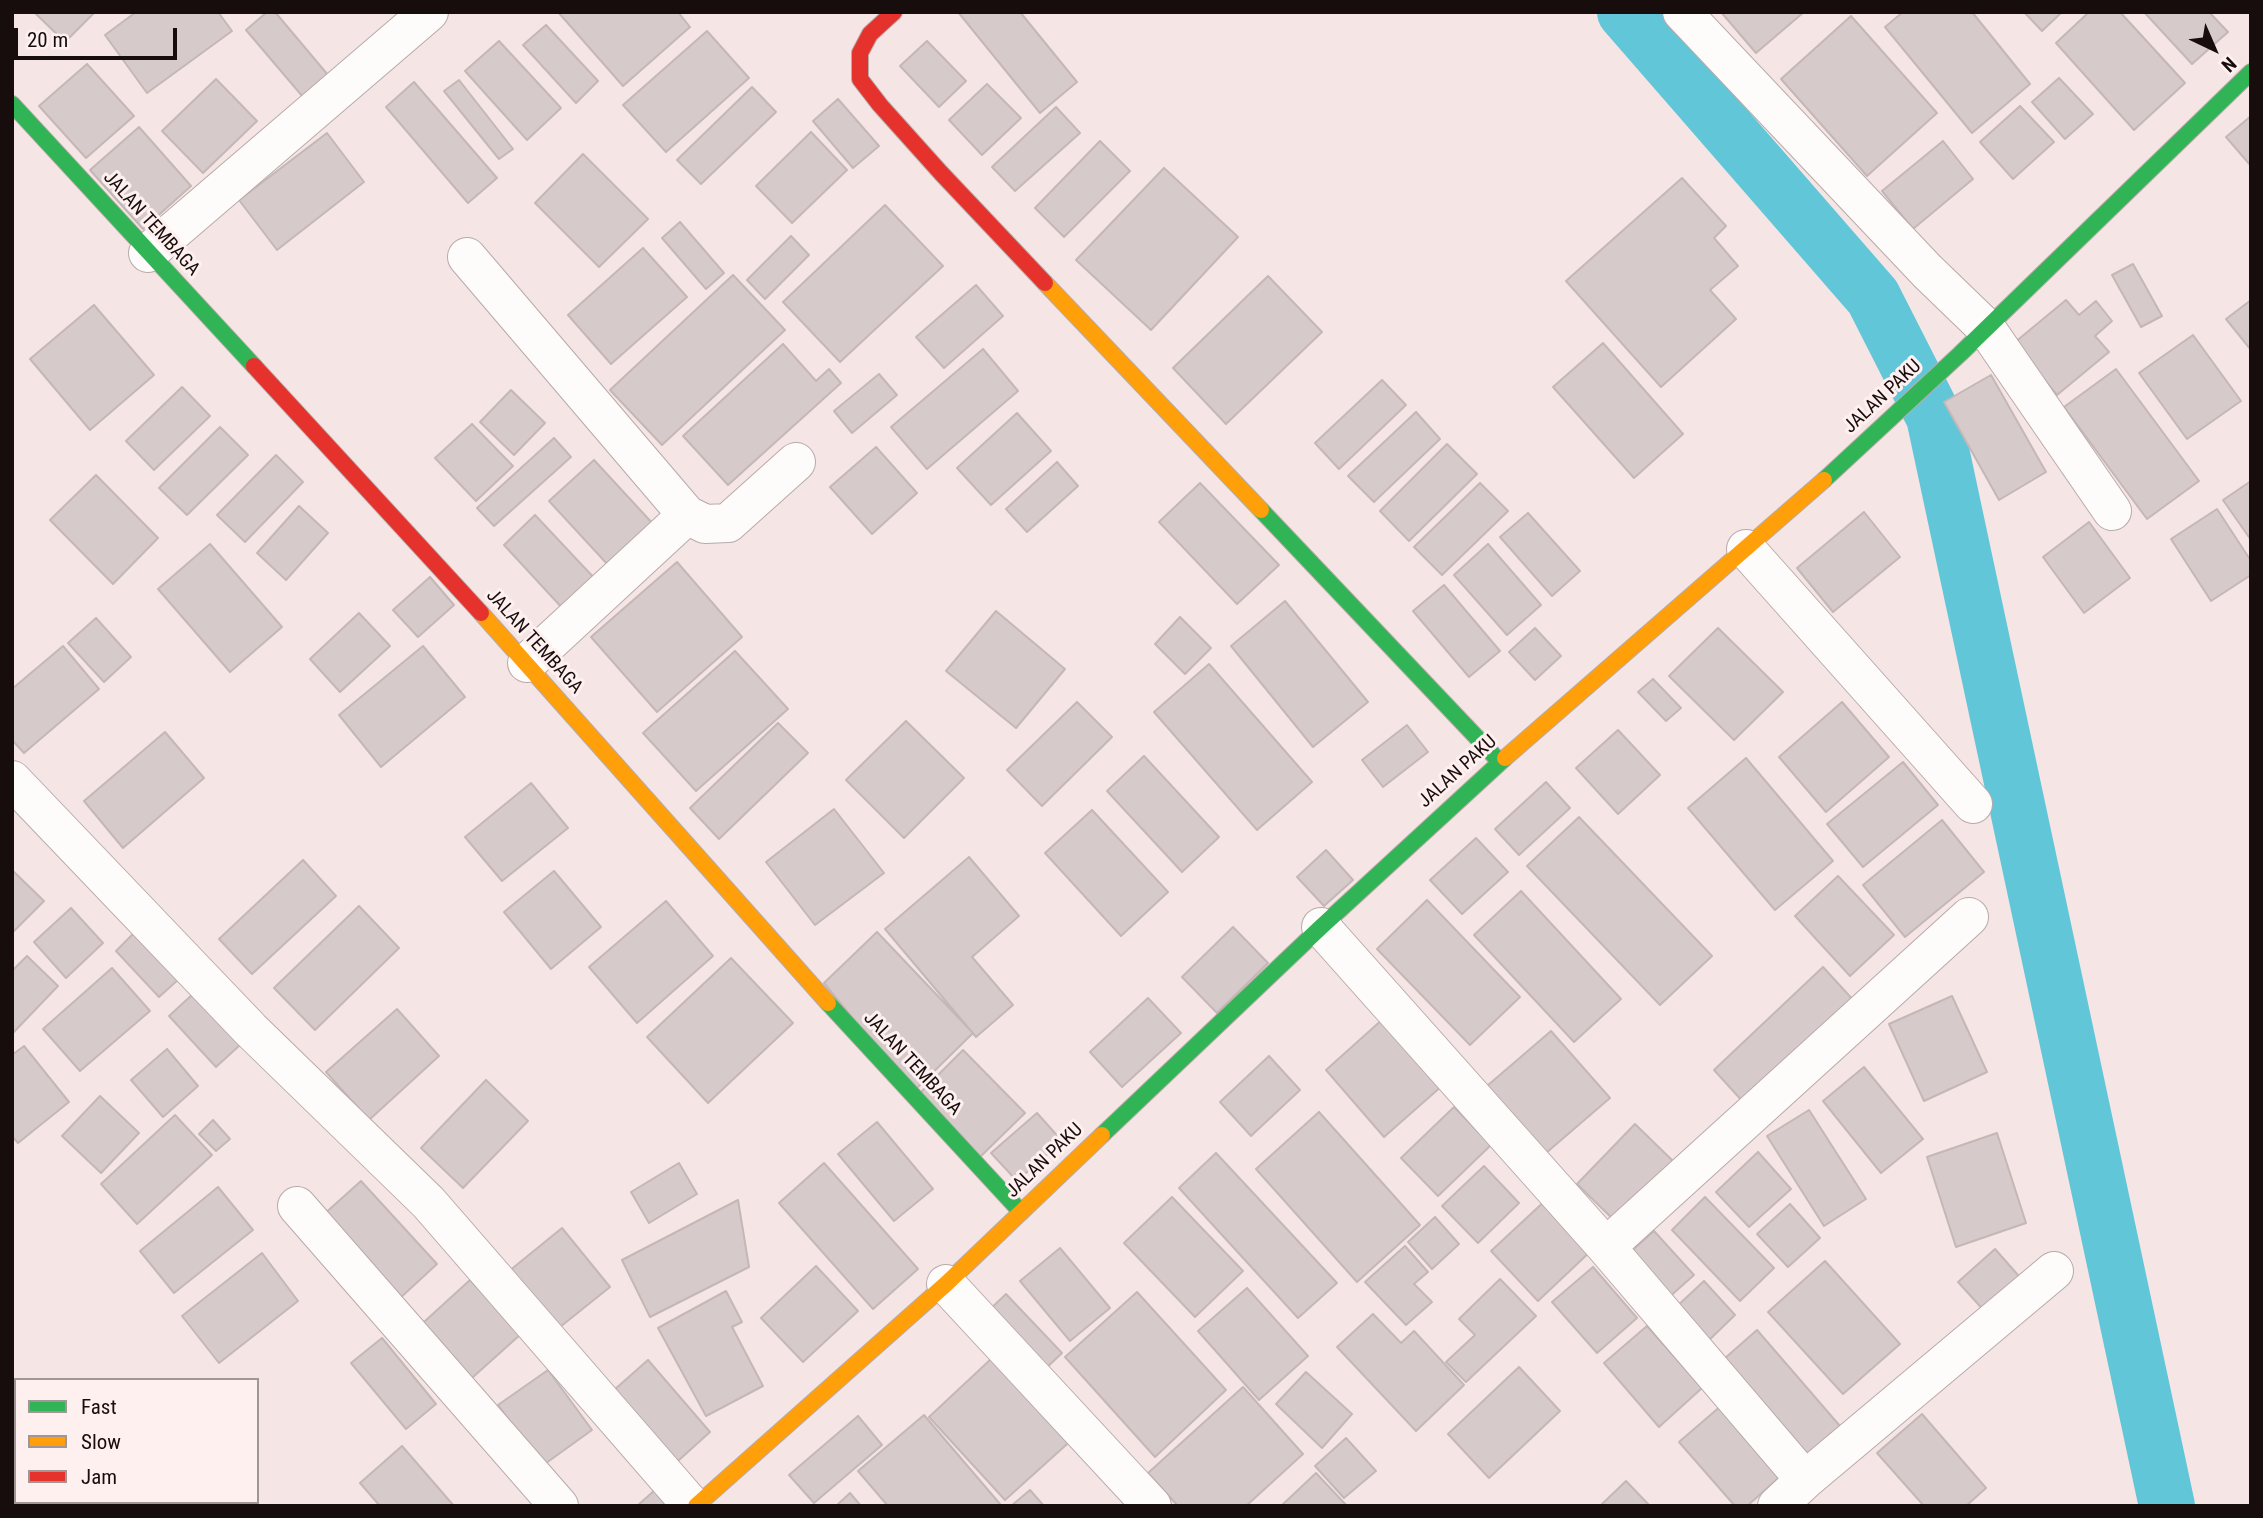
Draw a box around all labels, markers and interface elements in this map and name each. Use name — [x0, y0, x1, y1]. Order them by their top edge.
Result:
scale bar — [18, 14, 180, 58]
north arrow — [2179, 14, 2249, 84]
text: 20 m — [27, 28, 68, 52]
text: N — [2217, 52, 2241, 77]
street label: JALAN TEMBAGA — [98, 167, 204, 281]
street label: JALAN PAKU — [1840, 355, 1926, 439]
street label: JALAN TEMBAGA — [481, 585, 587, 699]
street label: JALAN PAKU — [1414, 731, 1502, 813]
street label: JALAN TEMBAGA — [858, 1007, 966, 1121]
street label: JALAN PAKU — [1002, 1119, 1088, 1203]
legend — [14, 1378, 259, 1504]
text: Fast — [81, 1395, 117, 1419]
text: Slow — [81, 1430, 121, 1454]
text: Jam — [81, 1465, 117, 1489]

